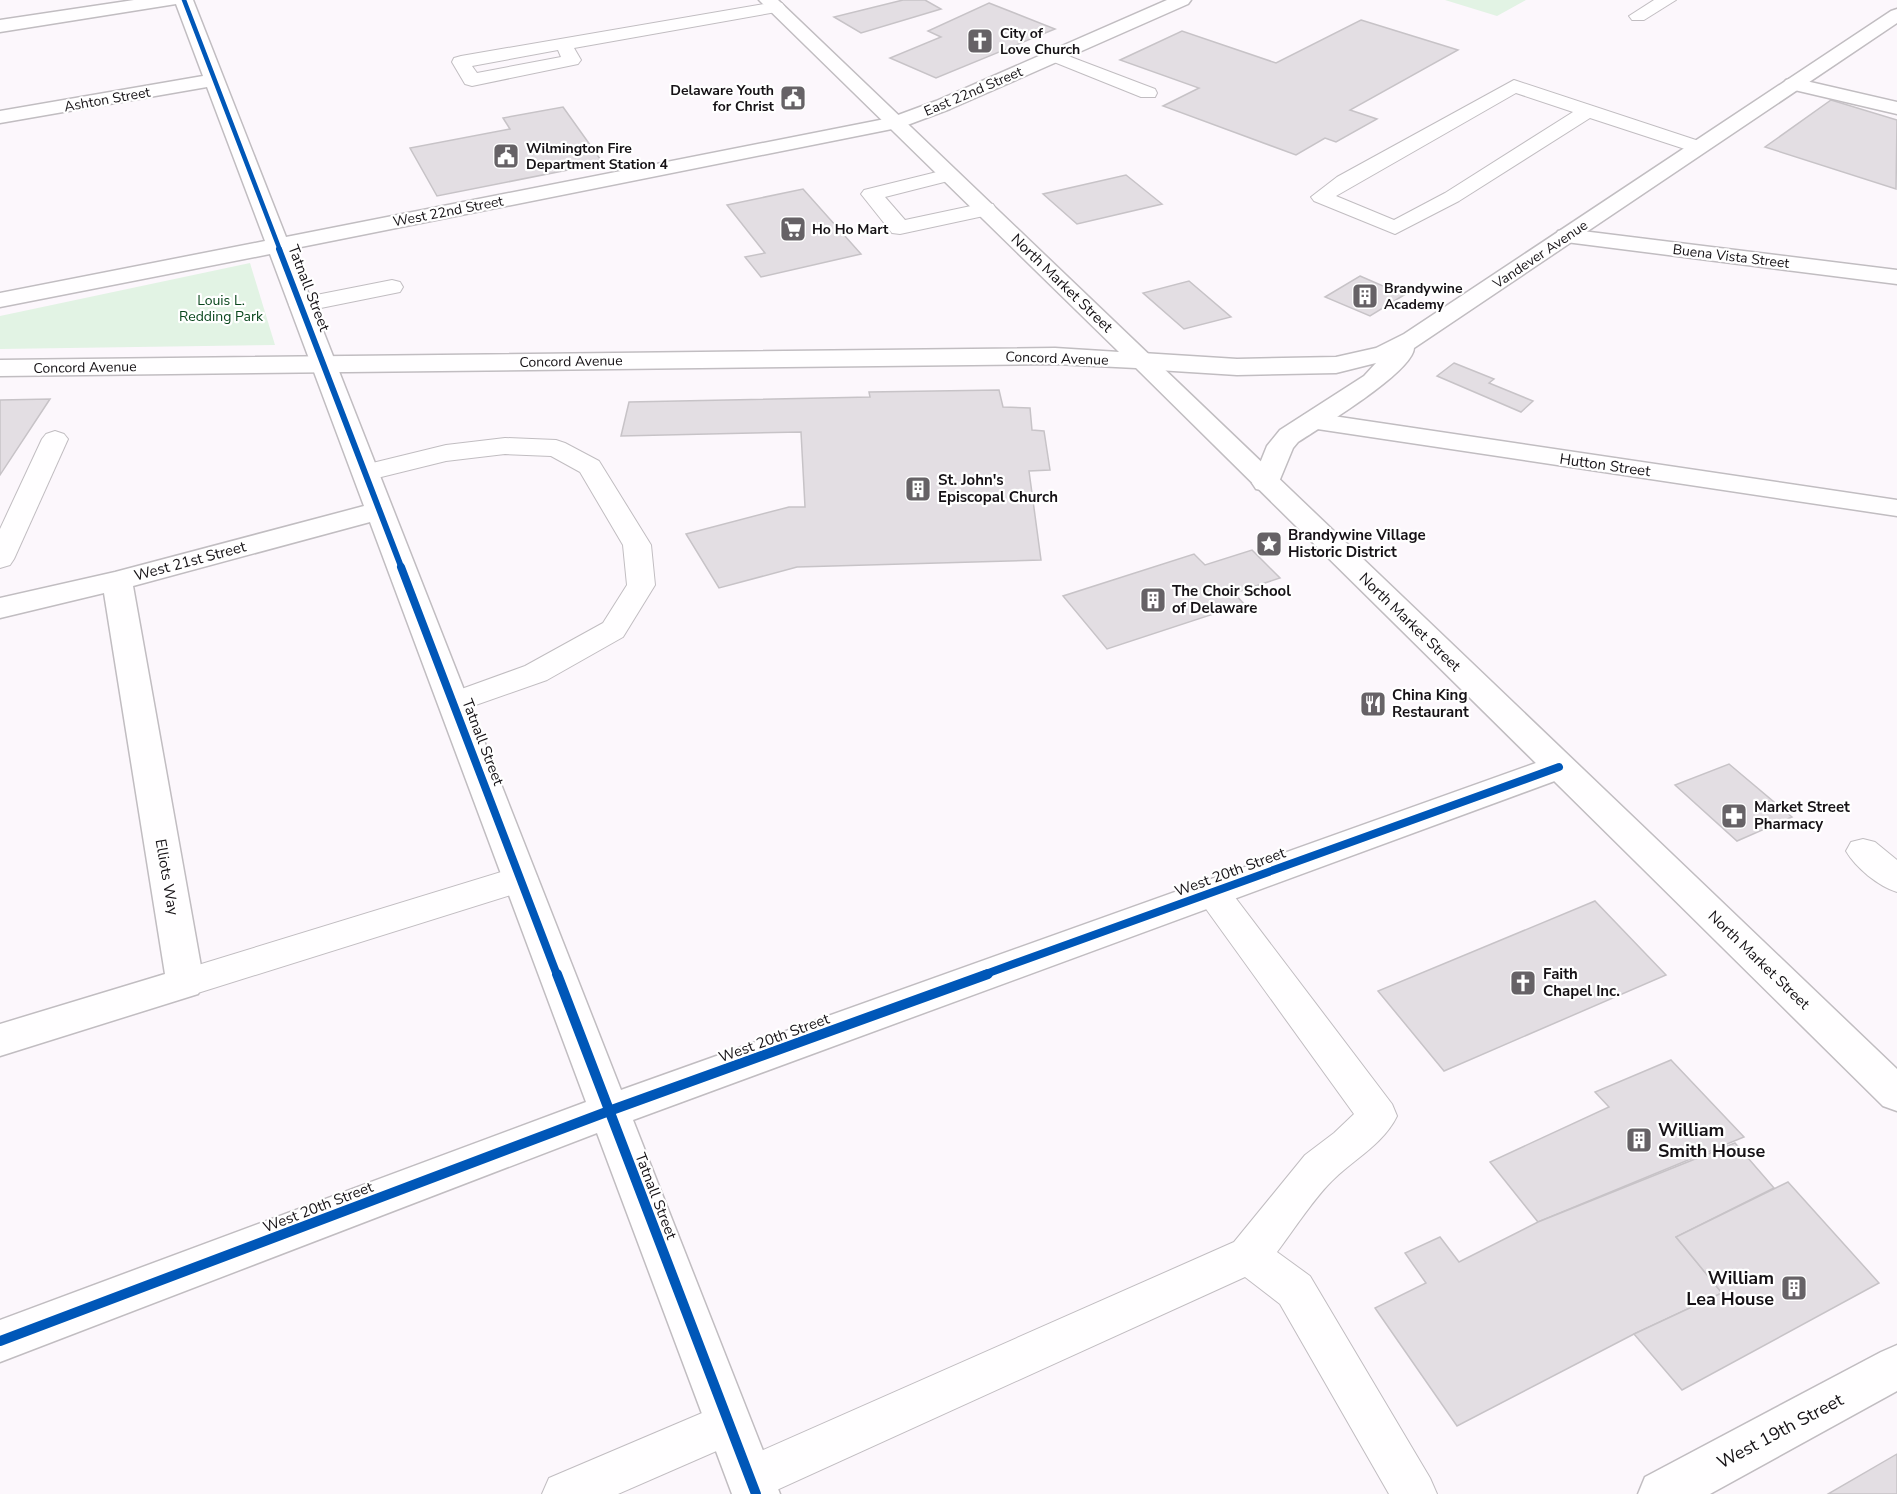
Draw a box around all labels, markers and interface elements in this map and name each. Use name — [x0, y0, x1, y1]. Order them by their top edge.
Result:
place label: City of Love Church — [1000, 24, 1080, 59]
church icon: City of Love Church — [965, 26, 995, 56]
street label: East 22nd Street — [921, 62, 1025, 121]
place label: Delaware Youth for Christ — [670, 81, 775, 116]
street label: Ashton Street — [63, 83, 152, 116]
public building icon: Delaware Youth for Christ — [778, 83, 808, 113]
place label: Wilmington Fire Department Station 4 — [526, 139, 669, 174]
public building icon: Wilmington Fire Department Station 4 — [491, 141, 521, 171]
street label: West 22nd Street — [391, 191, 505, 231]
supermarket icon: Ho Ho Mart — [778, 214, 808, 244]
street label: Vandever Avenue — [1488, 216, 1591, 294]
place label: Ho Ho Mart — [812, 220, 889, 239]
street label: North Market Street — [1007, 229, 1118, 337]
street label: Buena Vista Street — [1672, 240, 1790, 273]
street label: Tatnall Street — [283, 242, 335, 335]
place label: Brandywine Academy — [1384, 279, 1463, 314]
building icon: Brandywine Academy — [1350, 281, 1380, 311]
park label: Louis L. Redding Park — [179, 291, 264, 326]
street label: Concord Avenue — [1005, 347, 1109, 370]
street label: Concord Avenue — [519, 351, 623, 372]
street label: Concord Avenue — [33, 357, 137, 378]
street label: Hutton Street — [1558, 449, 1653, 481]
place label: St. John's Episcopal Church — [938, 470, 1058, 507]
building icon: St. John's Episcopal Church — [903, 474, 933, 504]
place label: Brandywine Village Historic District — [1288, 525, 1426, 562]
place icon: Brandywine Village Historic District — [1254, 529, 1284, 559]
street label: West 21st Street — [132, 536, 249, 586]
street label: North Market Street — [1355, 568, 1466, 676]
place label: The Choir School of Delaware — [1172, 581, 1291, 618]
building icon: The Choir School of Delaware — [1138, 585, 1168, 615]
place label: China King Restaurant — [1392, 685, 1469, 722]
restaurant icon: China King Restaurant — [1358, 689, 1388, 719]
street label: Tatnall Street — [457, 696, 509, 789]
place label: Market Street Pharmacy — [1754, 797, 1850, 834]
pharmacy icon: Market Street Pharmacy — [1719, 801, 1749, 831]
street label: Elliots Way — [150, 837, 184, 917]
street label: West 20th Street — [1172, 842, 1289, 901]
street label: North Market Street — [1704, 906, 1815, 1014]
place label: Faith Chapel Inc. — [1543, 964, 1620, 1001]
church icon: Faith Chapel Inc. — [1508, 968, 1538, 998]
street label: West 20th Street — [716, 1008, 833, 1067]
place label: William Smith House — [1658, 1118, 1766, 1163]
building icon: William Smith House — [1624, 1125, 1654, 1155]
street label: Tatnall Street — [630, 1150, 682, 1243]
street label: West 20th Street — [260, 1177, 377, 1237]
place label: William Lea House — [1686, 1266, 1774, 1311]
building icon: William Lea House — [1779, 1273, 1809, 1303]
street label: West 19th Street — [1713, 1387, 1848, 1474]

